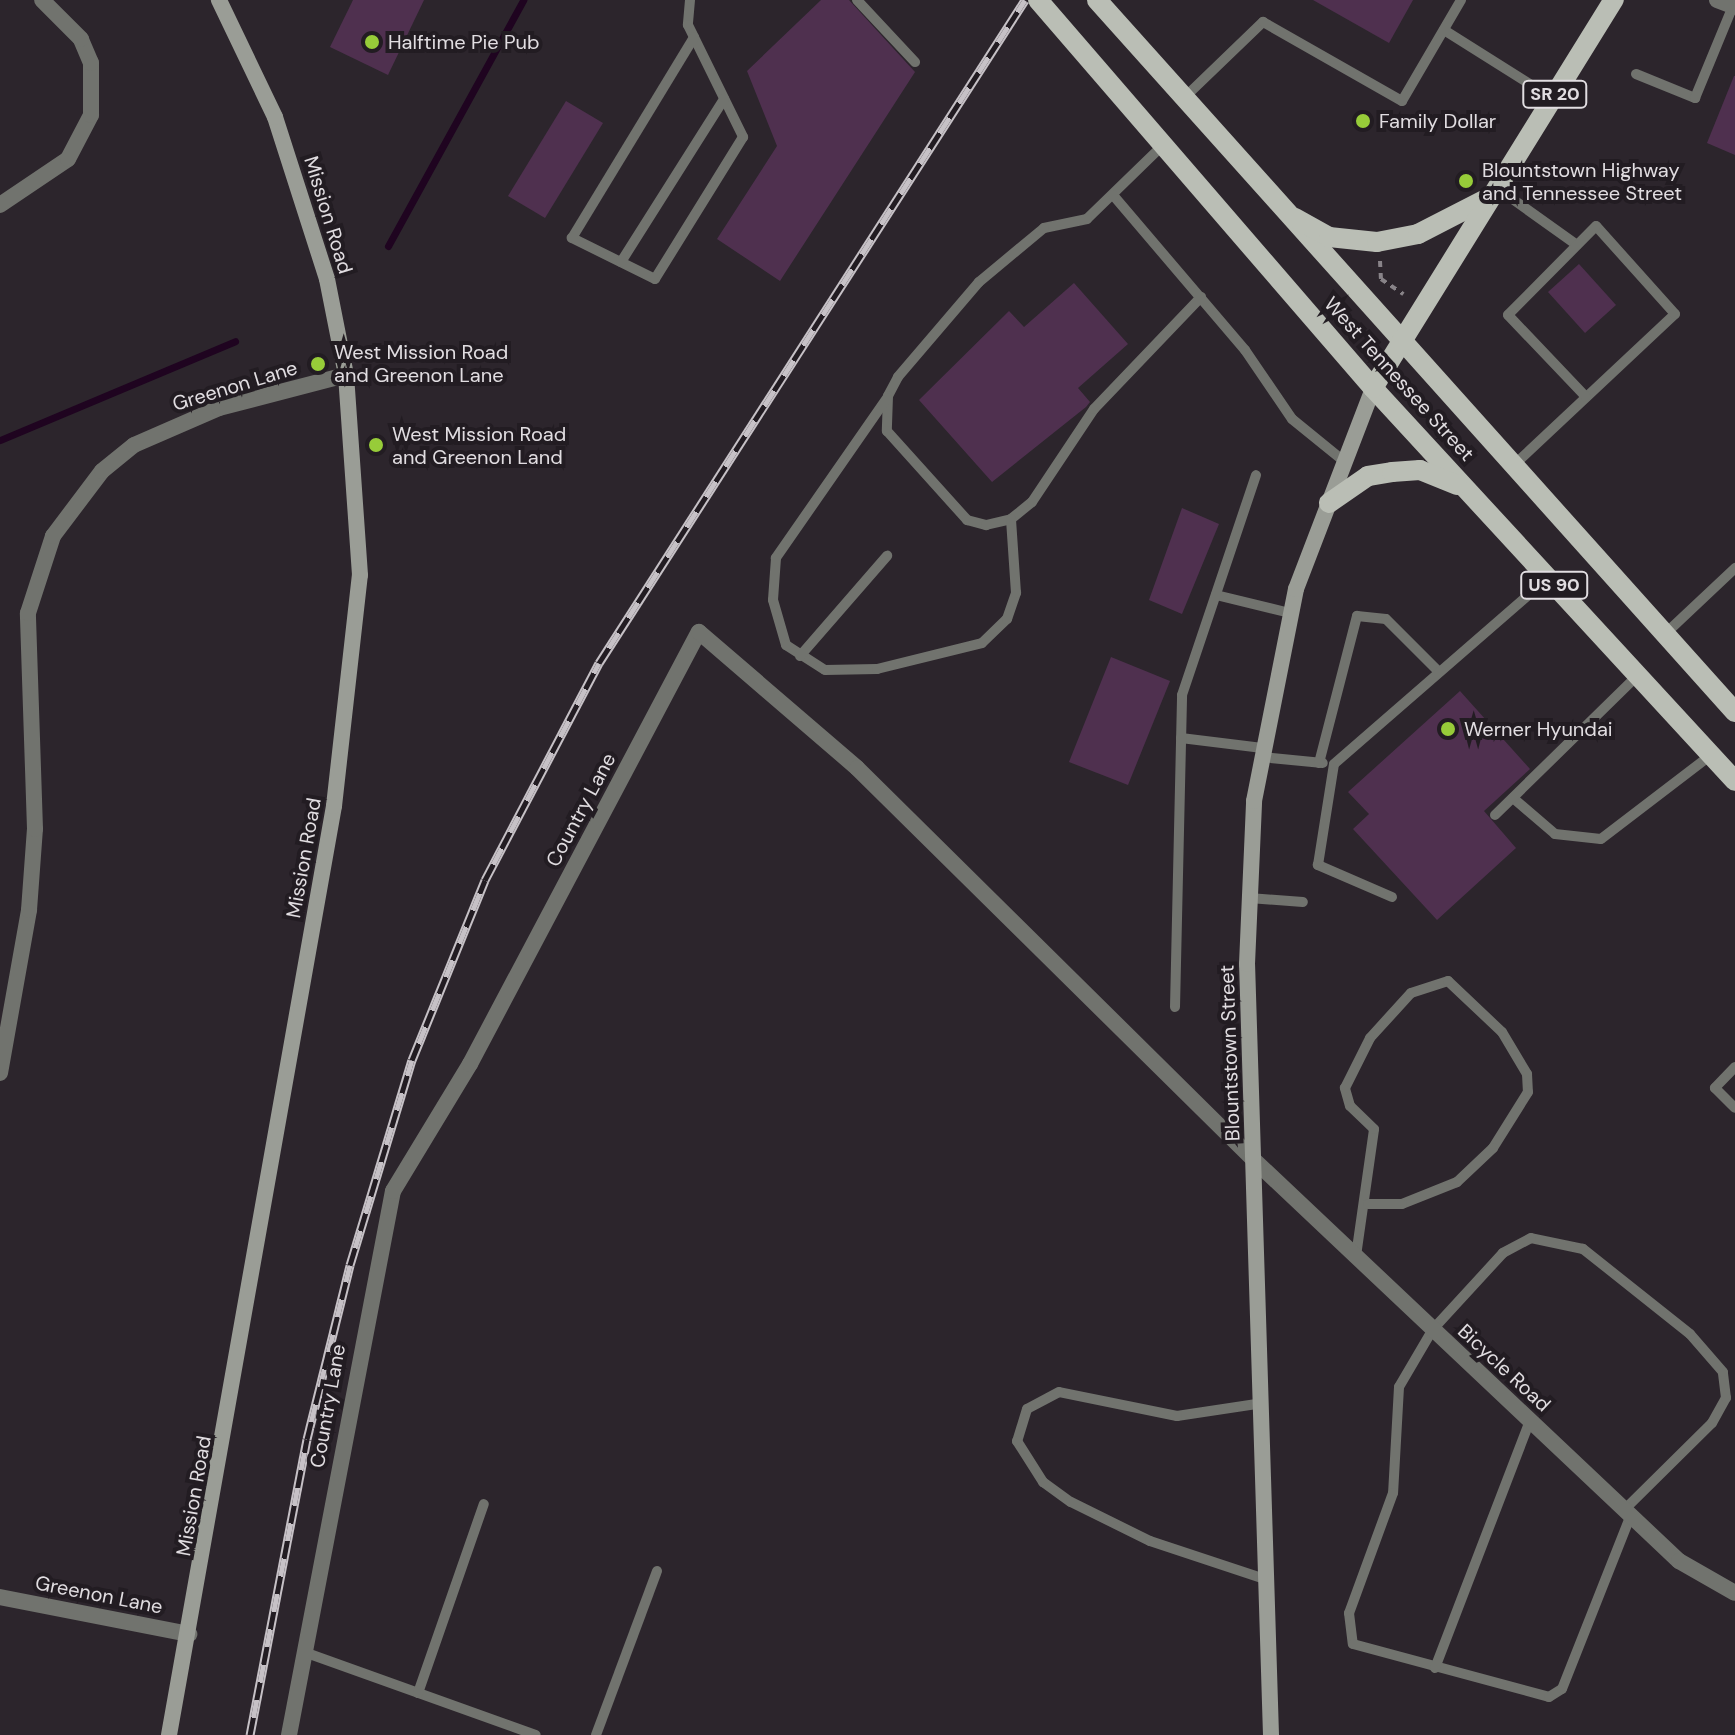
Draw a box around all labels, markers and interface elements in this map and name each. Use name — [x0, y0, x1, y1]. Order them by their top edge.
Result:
place label: Halftime Pie Pub — [388, 30, 540, 54]
marker: Halftime Pie Pub — [363, 33, 381, 51]
road number: SR 20 — [1521, 80, 1589, 108]
place label: Family Dollar — [1379, 109, 1496, 133]
marker: Family Dollar — [1354, 112, 1372, 130]
street label: Mission Road — [299, 153, 357, 277]
place label: Blountstown Highway and Tennessee Street — [1482, 158, 1682, 205]
marker: Blountstown Highway and Tennessee Street — [1457, 172, 1475, 190]
street label: West Tennessee Street — [1319, 292, 1479, 466]
place label: West Mission Road and Greenon Lane — [334, 340, 508, 387]
marker: West Mission Road and Greenon Lane — [309, 355, 327, 373]
street label: Greenon Lane — [170, 356, 300, 416]
place label: West Mission Road and Greenon Land — [392, 422, 566, 469]
marker: West Mission Road and Greenon Land — [367, 436, 385, 454]
road number: US 90 — [1520, 571, 1588, 599]
place label: Werner Hyundai — [1464, 717, 1613, 741]
marker: Werner Hyundai — [1439, 720, 1457, 738]
street label: Country Lane — [541, 749, 621, 871]
street label: Mission Road — [282, 796, 326, 920]
street label: Blountstown Street — [1215, 964, 1245, 1142]
street label: Bicycle Road — [1453, 1319, 1555, 1417]
street label: Country Lane — [305, 1342, 351, 1470]
street label: Mission Road — [172, 1434, 216, 1558]
street label: Greenon Lane — [33, 1571, 165, 1619]

